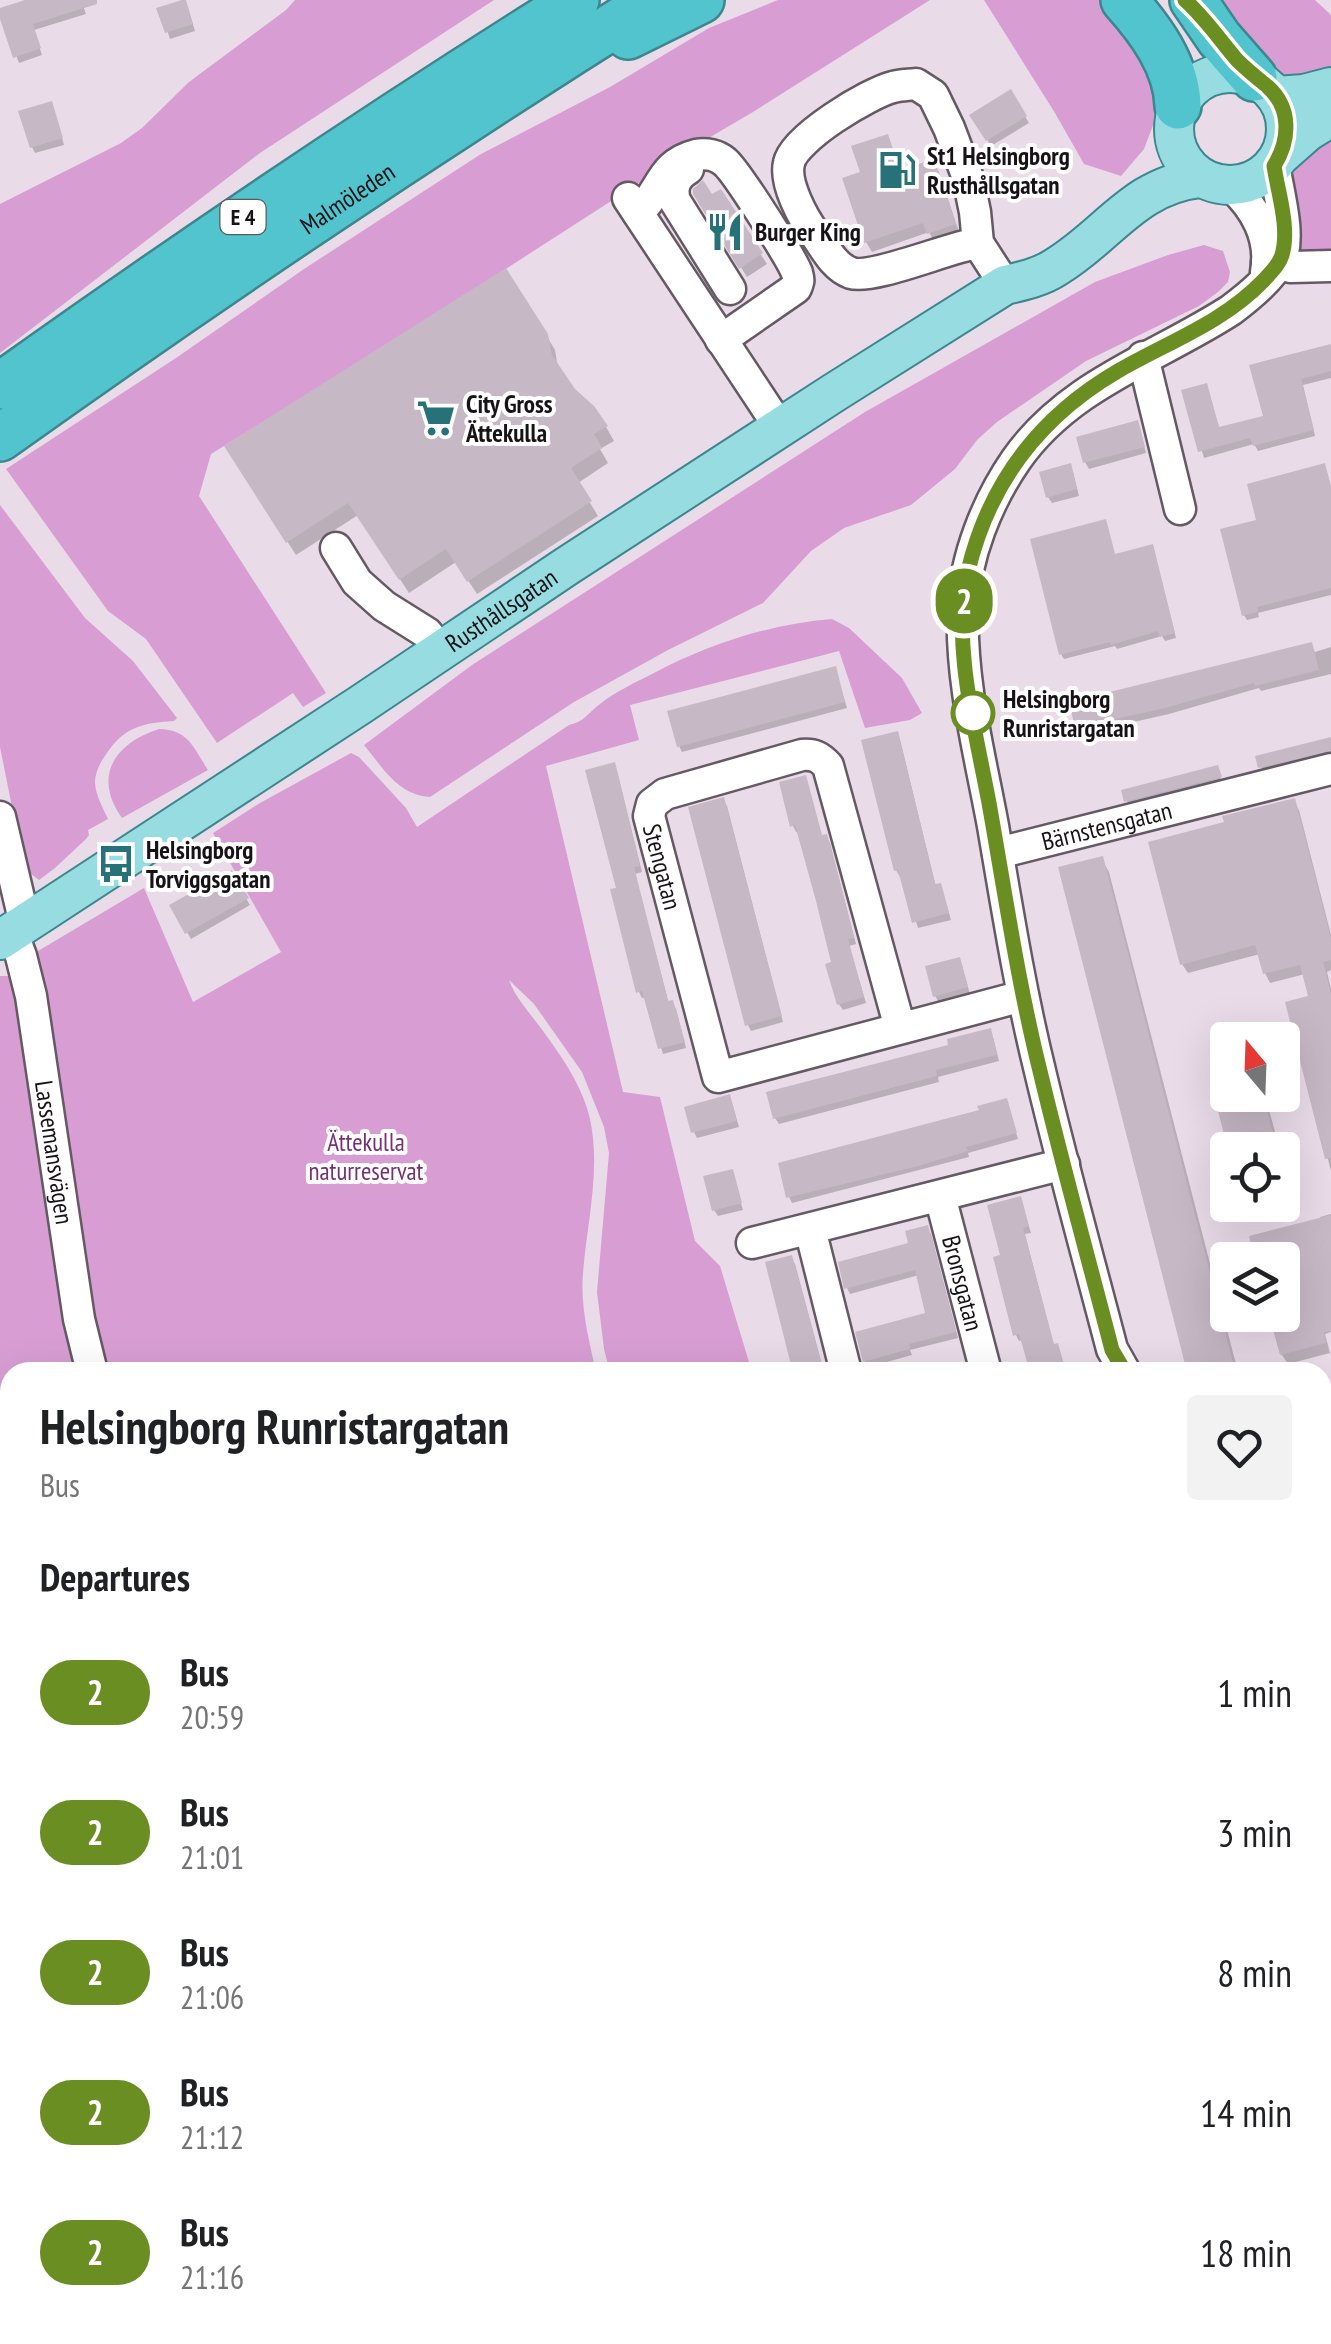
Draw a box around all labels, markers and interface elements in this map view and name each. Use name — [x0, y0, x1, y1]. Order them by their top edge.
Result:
place label: St1 Helsingborg Rusthållsgatan — [927, 140, 1070, 201]
fuel station icon: St1 Helsingborg Rusthållsgatan — [876, 149, 918, 191]
street label: Malmöleden — [294, 155, 401, 241]
road number: E 4 — [220, 200, 266, 234]
restaurant icon: Burger King — [704, 211, 746, 253]
place label: Burger King — [755, 216, 861, 248]
place label: City Gross Ättekulla — [465, 388, 553, 449]
supermarket icon: City Gross Ättekulla — [415, 397, 457, 439]
street label: Rusthållsgatan — [439, 561, 563, 659]
line badge: 2 — [932, 568, 996, 634]
text: 2 — [956, 578, 972, 624]
place label: Helsingborg Runristargatan — [1003, 683, 1135, 744]
marker: Helsingborg Runristargatan — [952, 692, 994, 734]
street label: Bärnstensgatan — [1038, 794, 1175, 857]
street label: Stengatan — [636, 820, 689, 913]
place label: Helsingborg Torviggsgatan — [146, 834, 270, 895]
bus stop icon: Helsingborg Torviggsgatan — [95, 843, 137, 885]
north arrow — [1210, 1022, 1300, 1112]
map controls — [1210, 1022, 1300, 1332]
street label: Lassemansvägen — [28, 1078, 81, 1226]
park label: Ättekulla naturreservat — [309, 1126, 424, 1187]
button: locate — [1210, 1132, 1300, 1222]
street label: Bronsgatan — [935, 1232, 991, 1334]
button: layers — [1210, 1242, 1300, 1332]
text: Helsingborg Runristargatan — [40, 1395, 509, 1457]
button: heart — [1187, 1395, 1292, 1500]
text: Bus — [40, 1464, 80, 1506]
text: Departures — [40, 1552, 190, 1601]
text: Bus — [180, 1647, 229, 1696]
text: 1 min — [1217, 1668, 1292, 1717]
text: 2 — [87, 1669, 103, 1715]
text: 20:59 — [180, 1696, 244, 1738]
text: Bus — [180, 1787, 229, 1836]
text: 3 min — [1217, 1808, 1292, 1857]
text: 2 — [87, 1809, 103, 1855]
text: 21:01 — [180, 1836, 244, 1878]
text: Bus — [180, 1927, 229, 1976]
text: 8 min — [1217, 1948, 1292, 1997]
text: 2 — [87, 1949, 103, 1995]
text: 21:06 — [180, 1976, 244, 2018]
text: Bus — [180, 2067, 229, 2116]
text: 14 min — [1200, 2088, 1292, 2137]
text: 2 — [87, 2089, 103, 2135]
text: 21:12 — [180, 2116, 244, 2158]
text: Bus — [180, 2207, 229, 2256]
text: 18 min — [1200, 2228, 1292, 2277]
text: 2 — [87, 2229, 103, 2275]
text: 21:16 — [180, 2256, 244, 2298]

